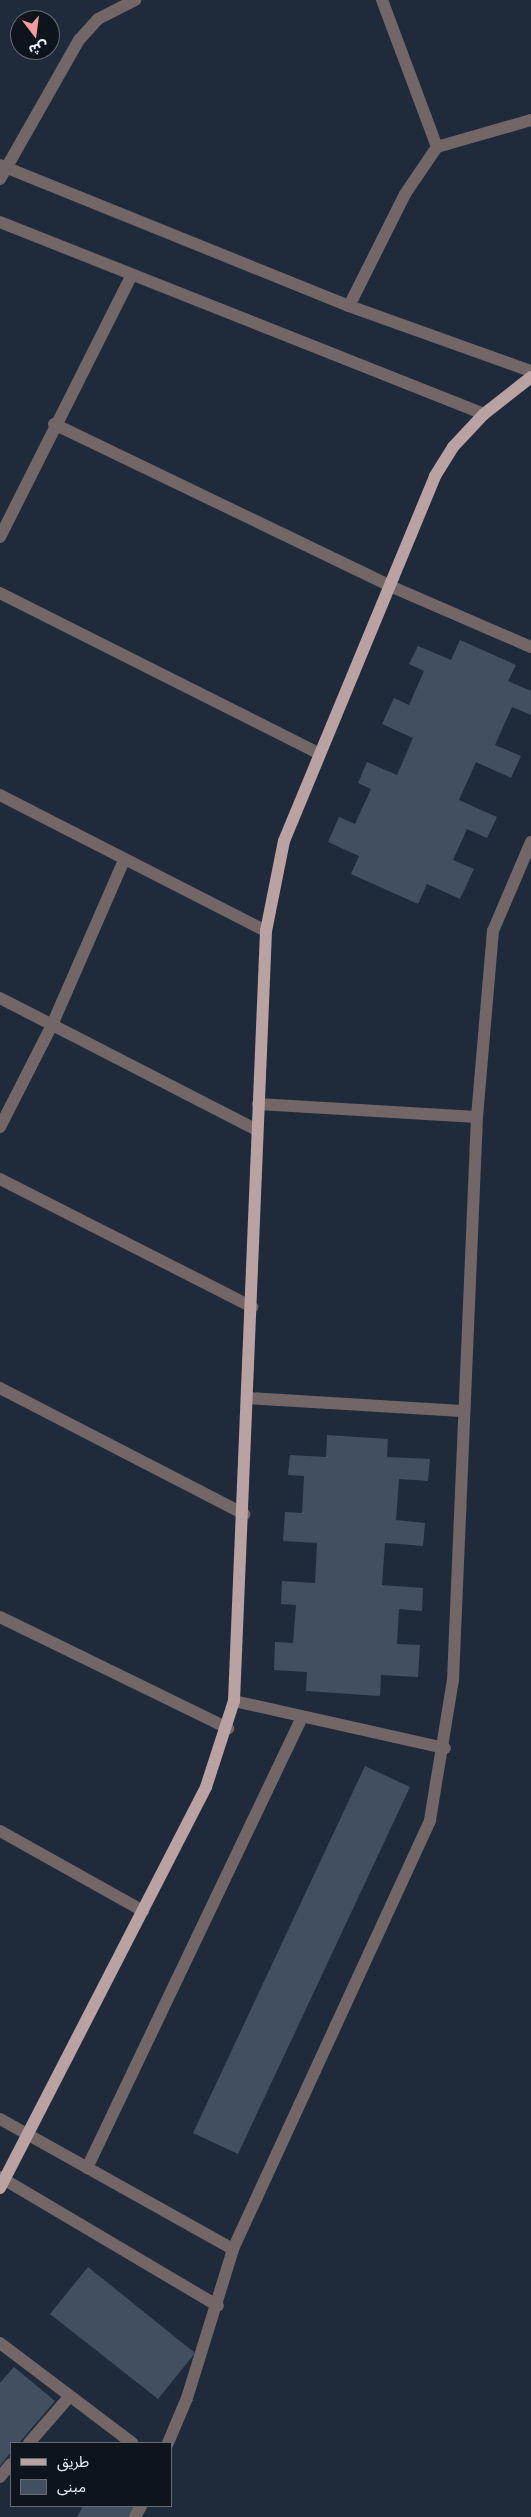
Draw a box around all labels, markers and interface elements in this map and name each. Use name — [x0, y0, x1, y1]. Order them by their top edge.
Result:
north arrow — [10, 10, 60, 60]
text: ش — [27, 37, 50, 61]
legend — [10, 2442, 172, 2507]
text: طريق — [57, 2451, 89, 2472]
text: مبنى — [57, 2476, 86, 2497]

